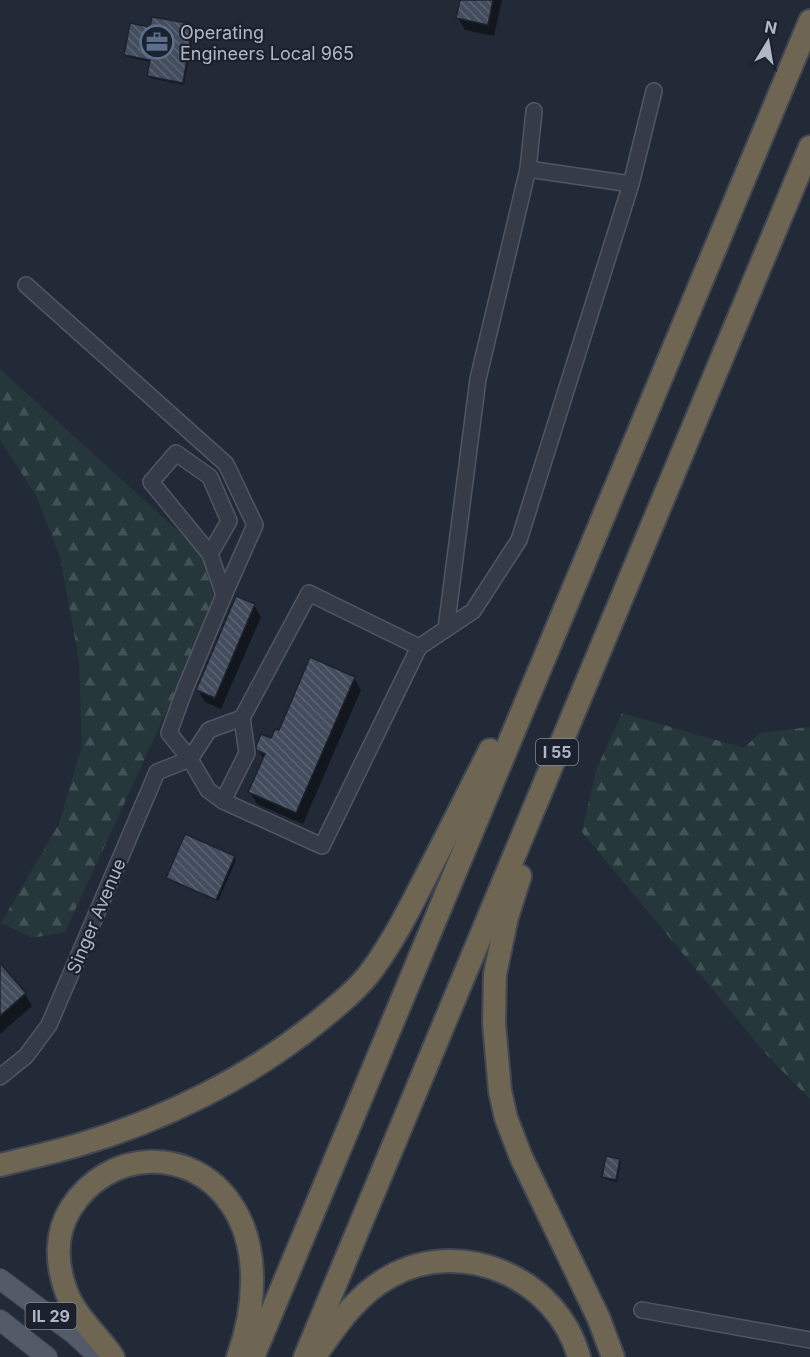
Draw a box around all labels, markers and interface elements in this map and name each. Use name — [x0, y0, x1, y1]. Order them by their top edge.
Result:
north arrow — [738, 12, 798, 72]
text: N — [763, 16, 779, 38]
place label: Operating Engineers Local 965 — [180, 22, 354, 64]
office icon: Operating Engineers Local 965 — [139, 24, 175, 60]
road number: I 55 — [536, 739, 578, 765]
street label: Singer Avenue — [62, 855, 130, 977]
road number: IL 29 — [26, 1303, 76, 1329]

